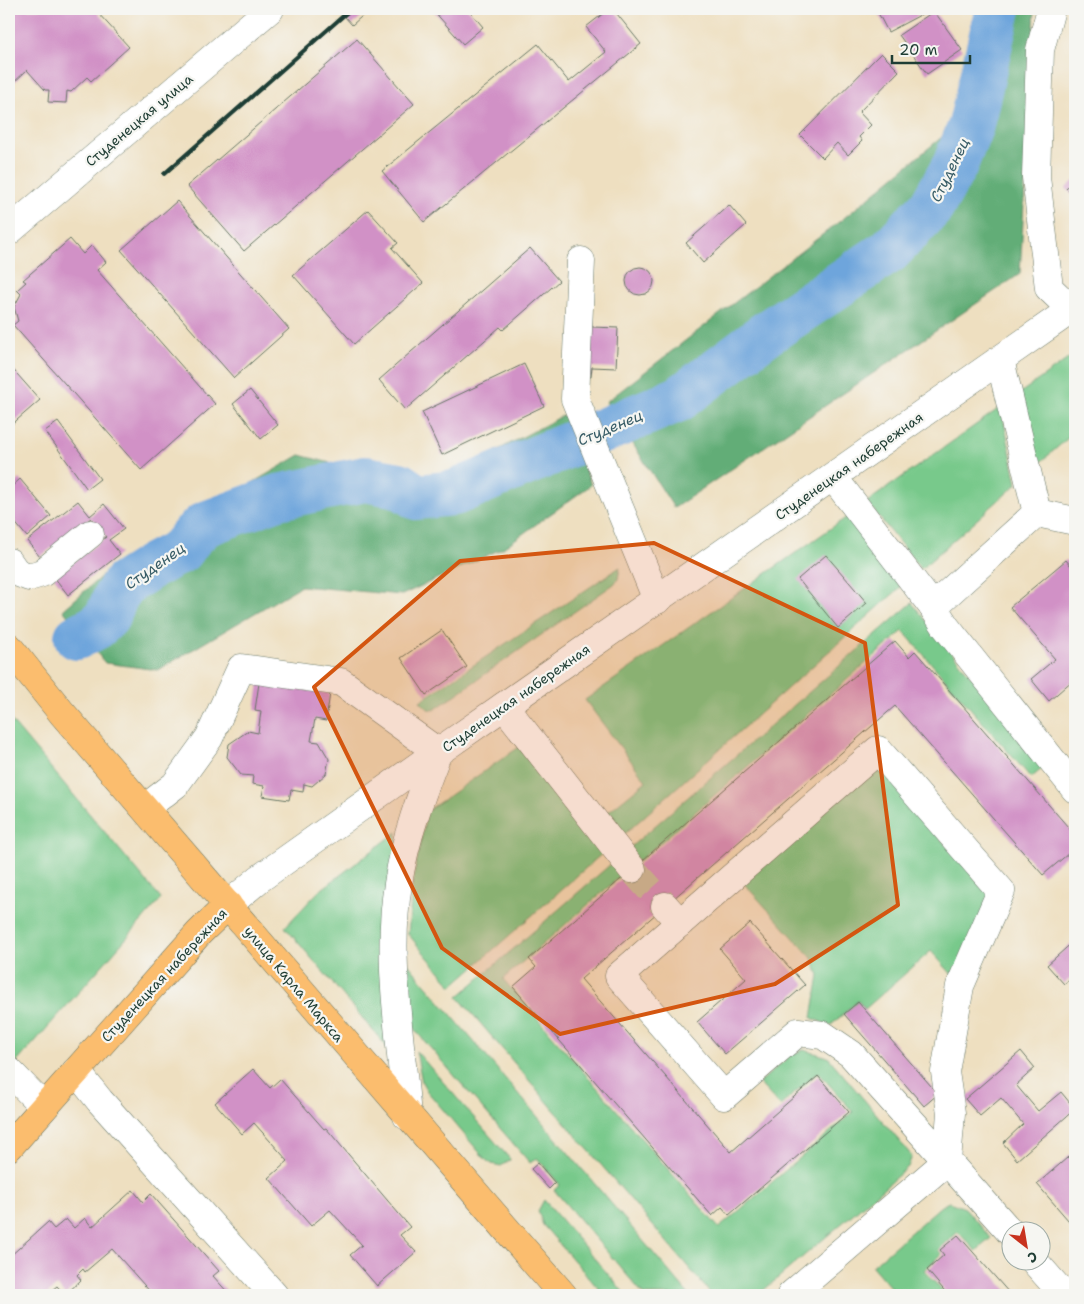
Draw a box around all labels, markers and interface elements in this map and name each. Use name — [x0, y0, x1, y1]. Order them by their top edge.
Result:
scale bar — [892, 32, 969, 64]
text: 20 m — [899, 40, 938, 60]
street label: Студенецкая улица — [82, 70, 197, 170]
water label: Студенец — [926, 135, 974, 205]
water label: Студенец — [574, 405, 646, 451]
street label: Студенецкая набережная — [771, 408, 927, 524]
water label: Студенец — [121, 538, 189, 594]
street label: Студенецкая набережная — [438, 640, 594, 756]
street label: Студенецкая набережная — [97, 904, 231, 1046]
street label: улица Карла Маркса — [240, 922, 348, 1046]
north arrow — [1002, 1222, 1052, 1272]
text: С — [1024, 1247, 1041, 1267]

